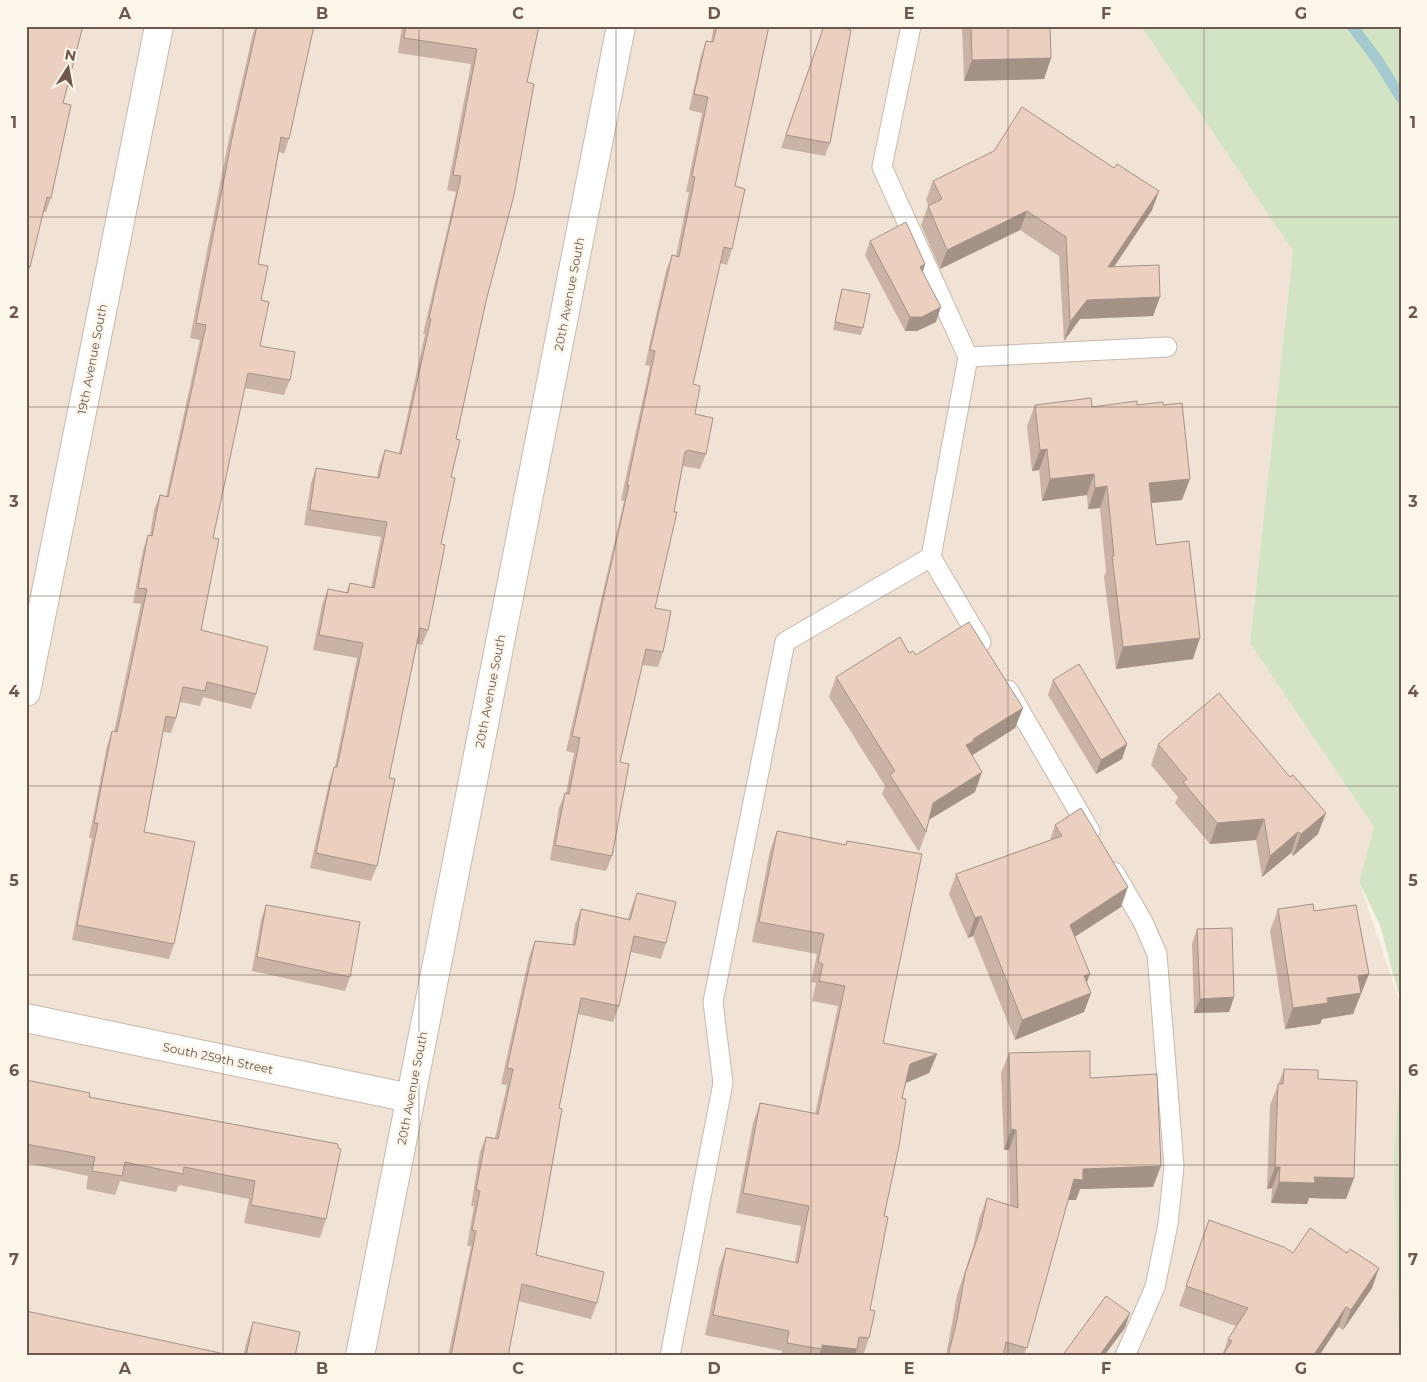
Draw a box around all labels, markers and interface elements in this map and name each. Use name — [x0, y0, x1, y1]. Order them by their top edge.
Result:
text: A — [118, 4, 132, 23]
text: B — [316, 4, 328, 23]
text: C — [512, 4, 524, 23]
text: D — [707, 4, 721, 23]
text: E — [904, 4, 914, 23]
text: F — [1101, 4, 1111, 23]
text: G — [1295, 4, 1307, 23]
north arrow — [42, 42, 92, 92]
text: N — [63, 45, 78, 65]
text: 1 — [11, 113, 17, 132]
text: 1 — [1410, 113, 1416, 132]
street label: 20th Avenue South — [551, 236, 587, 352]
street label: 19th Avenue South — [74, 302, 110, 416]
text: 2 — [9, 303, 19, 322]
text: 2 — [1408, 303, 1418, 322]
text: 3 — [8, 492, 19, 511]
text: 3 — [1407, 492, 1418, 511]
street label: 20th Avenue South — [472, 633, 508, 749]
text: 4 — [8, 682, 20, 701]
text: 4 — [1407, 682, 1419, 701]
text: 5 — [9, 871, 19, 890]
text: 5 — [1408, 871, 1418, 890]
street label: 20th Avenue South — [394, 1030, 430, 1146]
street label: South 259th Street — [161, 1039, 275, 1077]
text: 6 — [9, 1061, 19, 1080]
text: 6 — [1408, 1061, 1418, 1080]
text: 7 — [9, 1250, 19, 1269]
text: 7 — [1408, 1250, 1418, 1269]
text: A — [118, 1359, 132, 1378]
text: B — [316, 1359, 328, 1378]
text: C — [512, 1359, 524, 1378]
text: D — [707, 1359, 721, 1378]
text: E — [904, 1359, 914, 1378]
text: F — [1101, 1359, 1111, 1378]
text: G — [1295, 1359, 1307, 1378]

